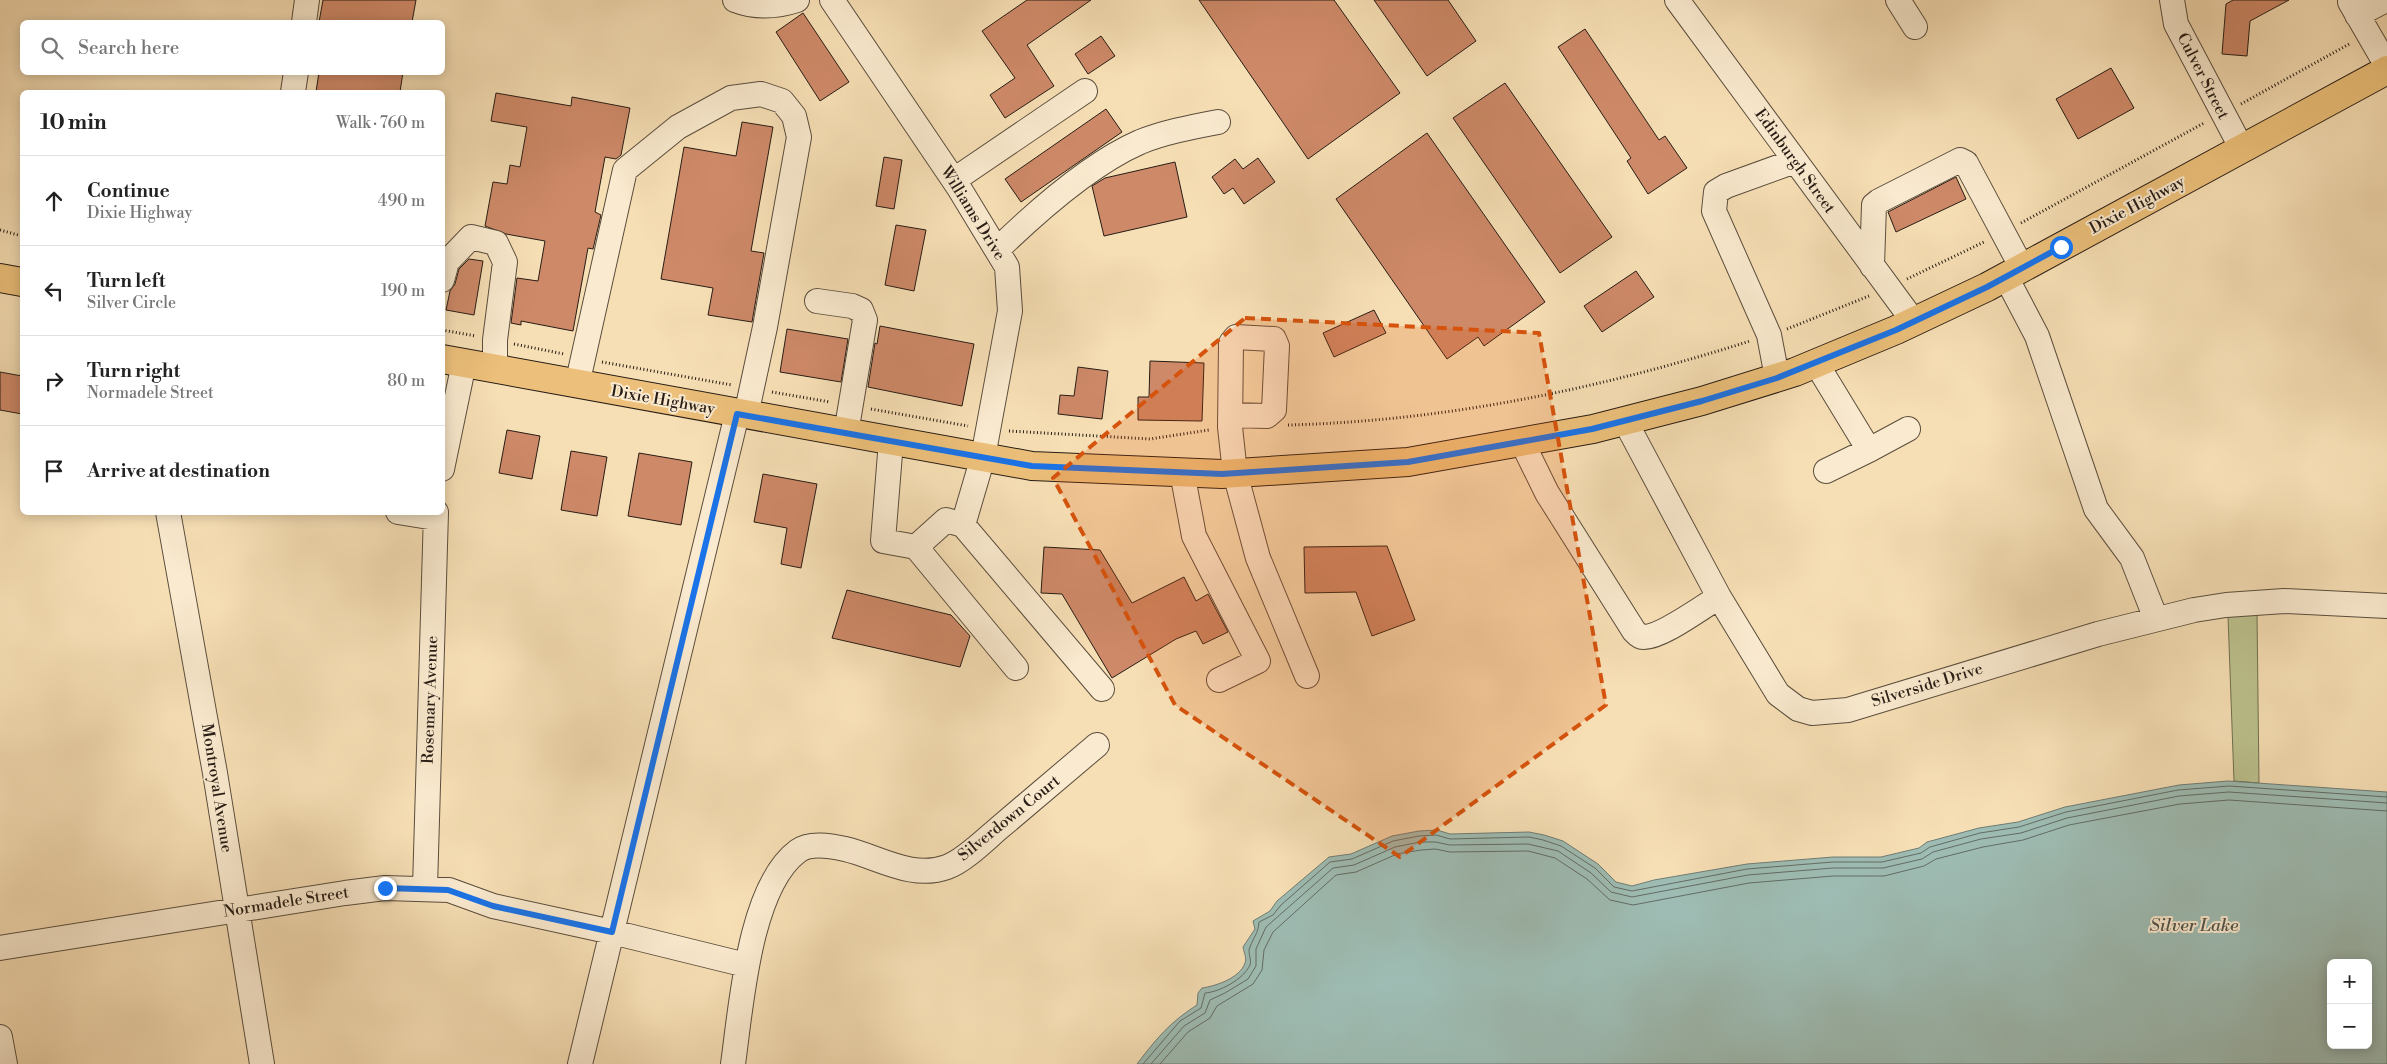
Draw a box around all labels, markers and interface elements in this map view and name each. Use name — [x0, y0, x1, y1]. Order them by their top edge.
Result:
search box — [20, 20, 445, 75]
street label: Culver Street — [2173, 29, 2233, 123]
icon: search — [38, 34, 66, 62]
text: Search here — [78, 36, 179, 60]
street label: Edinburgh Street — [1750, 105, 1840, 218]
text: 10 min — [40, 110, 107, 136]
text: Walk · 760 m — [336, 113, 425, 133]
street label: Williams Drive — [936, 161, 1010, 264]
street label: Dixie Highway — [2086, 171, 2188, 239]
text: Continue — [87, 179, 170, 203]
icon: ahead — [40, 187, 68, 215]
text: 490 m — [378, 191, 425, 211]
text: Dixie Highway — [87, 203, 192, 223]
route start — [2050, 236, 2073, 259]
text: Turn left — [87, 269, 166, 293]
icon: left — [40, 277, 68, 305]
text: 190 m — [381, 281, 425, 301]
text: Silver Circle — [87, 293, 176, 313]
text: Turn right — [87, 359, 180, 383]
icon: right — [40, 367, 68, 395]
text: 80 m — [387, 371, 425, 391]
street label: Dixie Highway — [609, 381, 717, 419]
text: Normadele Street — [87, 383, 214, 403]
icon: arrive — [40, 457, 68, 485]
text: Arrive at destination — [87, 459, 270, 483]
street label: Rosemary Avenue — [418, 635, 442, 765]
street label: Silverside Drive — [1869, 659, 1985, 711]
street label: Montroyal Avenue — [197, 722, 237, 854]
street label: Silverdown Court — [954, 770, 1064, 865]
route end — [374, 877, 397, 900]
street label: Normadele Street — [222, 882, 351, 922]
water label: Silver Lake — [2150, 914, 2239, 937]
map controls — [2327, 959, 2372, 1049]
button: + — [2327, 959, 2372, 1004]
button: − — [2327, 1004, 2372, 1049]

